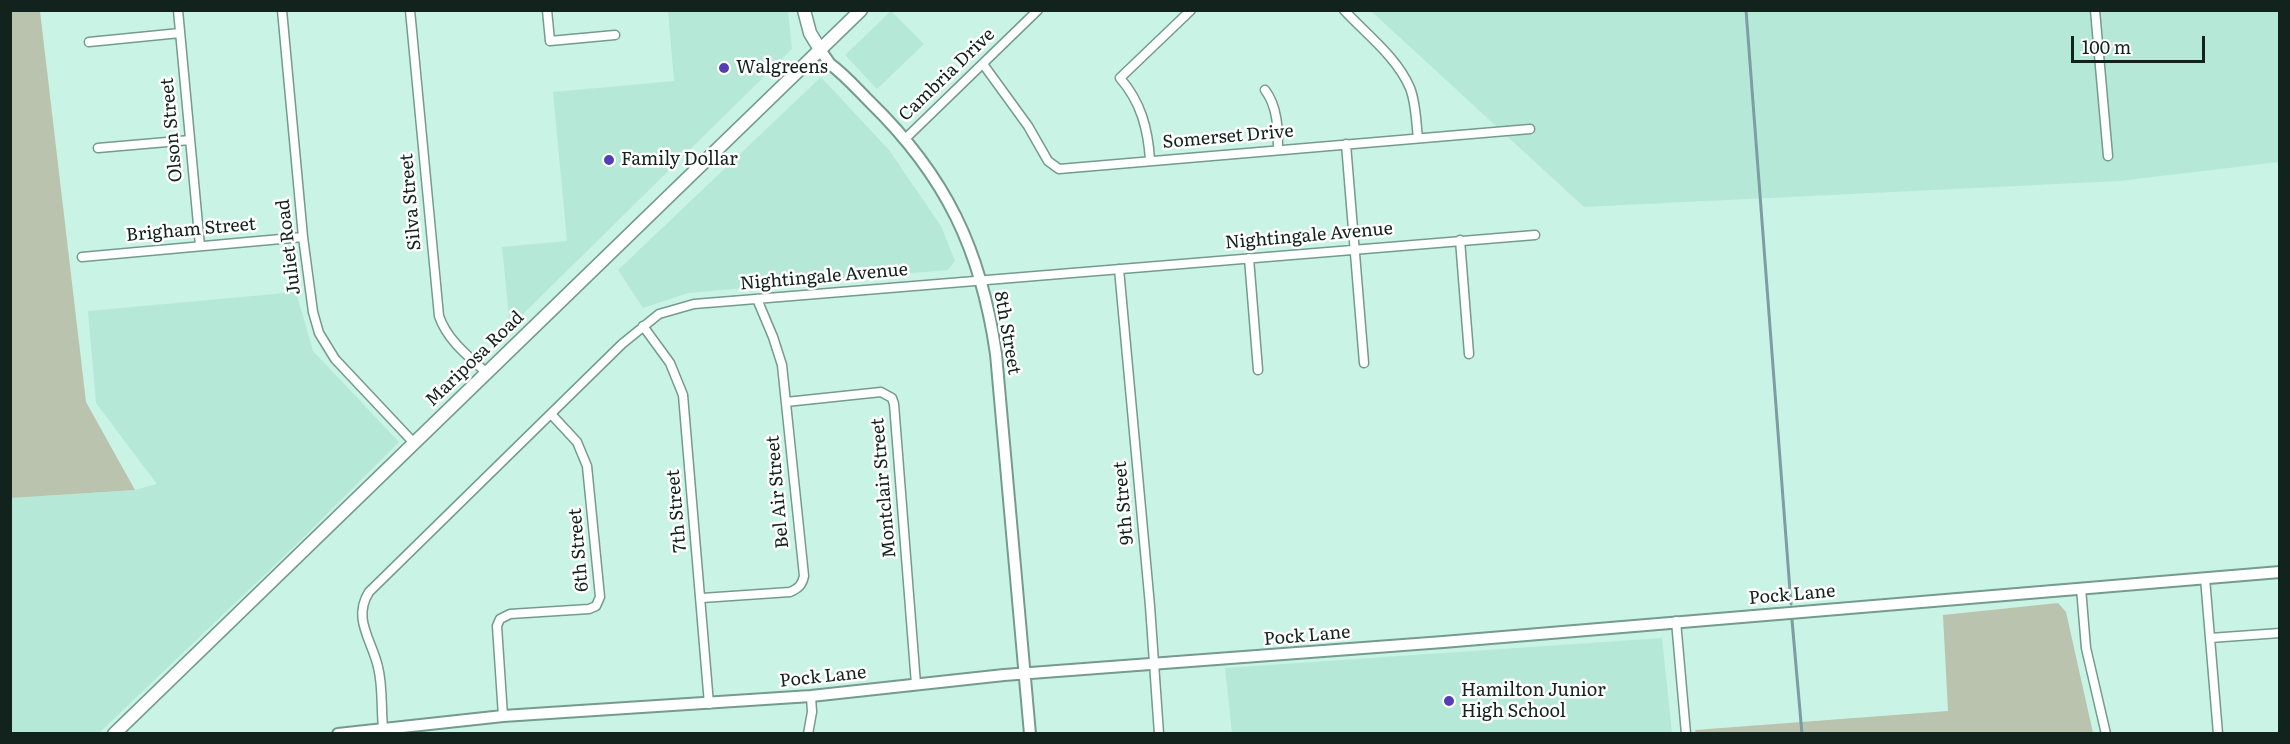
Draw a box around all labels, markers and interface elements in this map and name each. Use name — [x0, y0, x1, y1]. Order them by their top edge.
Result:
street label: Cambria Drive — [895, 24, 999, 126]
scale bar — [2074, 24, 2208, 62]
text: 100 m — [2082, 33, 2131, 60]
place label: Walgreens — [736, 57, 828, 79]
marker: Walgreens — [717, 61, 731, 75]
street label: Olson Street — [157, 77, 187, 183]
street label: Somerset Drive — [1162, 121, 1294, 153]
place label: Family Dollar — [621, 149, 738, 171]
street label: Silva Street — [396, 153, 426, 251]
marker: Family Dollar — [602, 153, 616, 167]
street label: Juliet Road — [272, 198, 306, 296]
street label: Brigham Street — [125, 214, 257, 246]
street label: Nightingale Avenue — [1224, 218, 1394, 254]
street label: Nightingale Avenue — [739, 259, 909, 295]
street label: 8th Street — [989, 290, 1025, 376]
street label: Mariposa Road — [421, 307, 529, 411]
street label: Montclair Street — [867, 417, 901, 559]
street label: Bel Air Street — [762, 435, 794, 549]
street label: 9th Street — [1110, 460, 1138, 546]
street label: 7th Street — [663, 469, 691, 553]
street label: 6th Street — [565, 507, 593, 593]
street label: Pock Lane — [1748, 580, 1836, 610]
street label: Pock Lane — [1263, 621, 1351, 651]
street label: Pock Lane — [779, 662, 867, 692]
place label: Hamilton Junior High School — [1461, 680, 1606, 722]
marker: Hamilton Junior High School — [1442, 694, 1456, 708]

